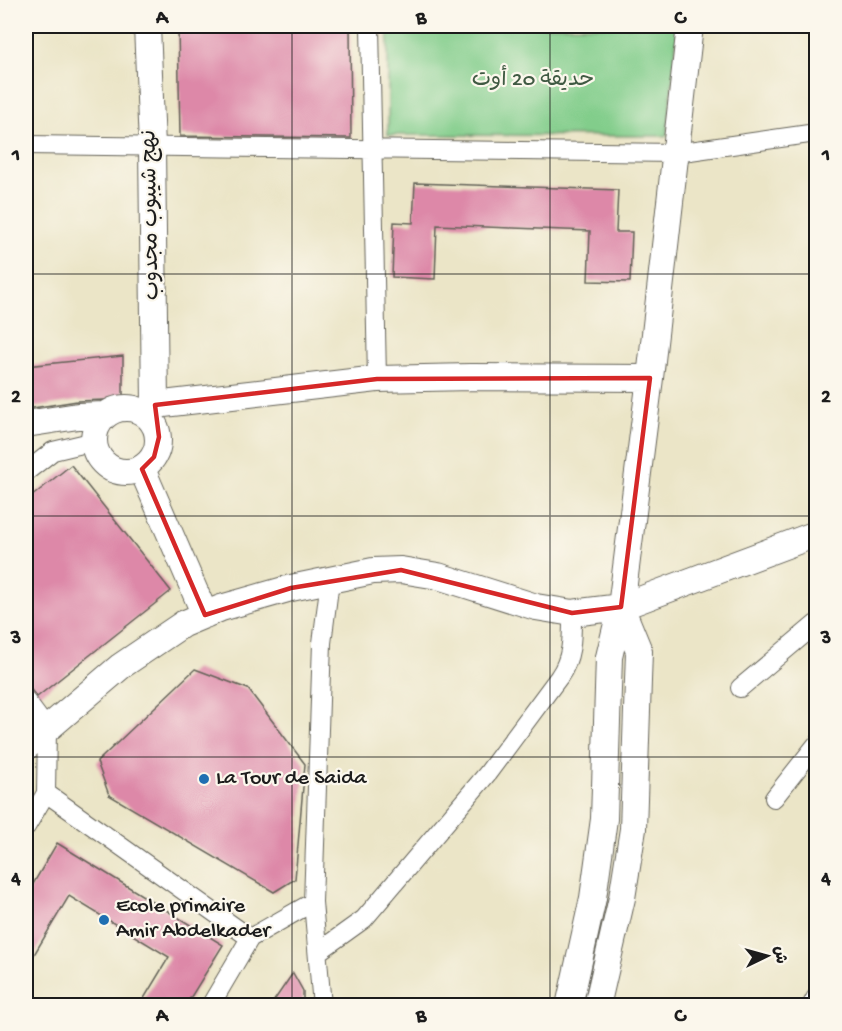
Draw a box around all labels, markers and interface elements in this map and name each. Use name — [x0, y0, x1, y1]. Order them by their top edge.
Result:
text: A — [155, 8, 170, 31]
text: B — [415, 8, 427, 31]
text: C — [674, 8, 688, 31]
park label: حديقة 20 أوت — [472, 64, 594, 94]
street label: نهج شيبوب مجدوب — [138, 129, 166, 301]
text: 1 — [11, 145, 20, 168]
text: 1 — [821, 145, 830, 168]
text: 2 — [11, 387, 21, 410]
text: 2 — [821, 387, 831, 410]
text: 3 — [10, 628, 21, 651]
text: 3 — [820, 628, 831, 651]
place label: La Tour de Saida — [216, 766, 367, 792]
marker: La Tour de Saida — [197, 772, 211, 786]
text: 4 — [10, 869, 21, 892]
text: 4 — [820, 869, 831, 892]
place label: Ecole primaire Amir Abdelkader — [116, 894, 272, 945]
marker: Ecole primaire Amir Abdelkader — [97, 913, 111, 927]
north arrow — [737, 926, 797, 986]
text: ش — [768, 945, 789, 965]
text: A — [155, 1006, 170, 1029]
text: B — [415, 1006, 427, 1029]
text: C — [674, 1006, 688, 1029]

